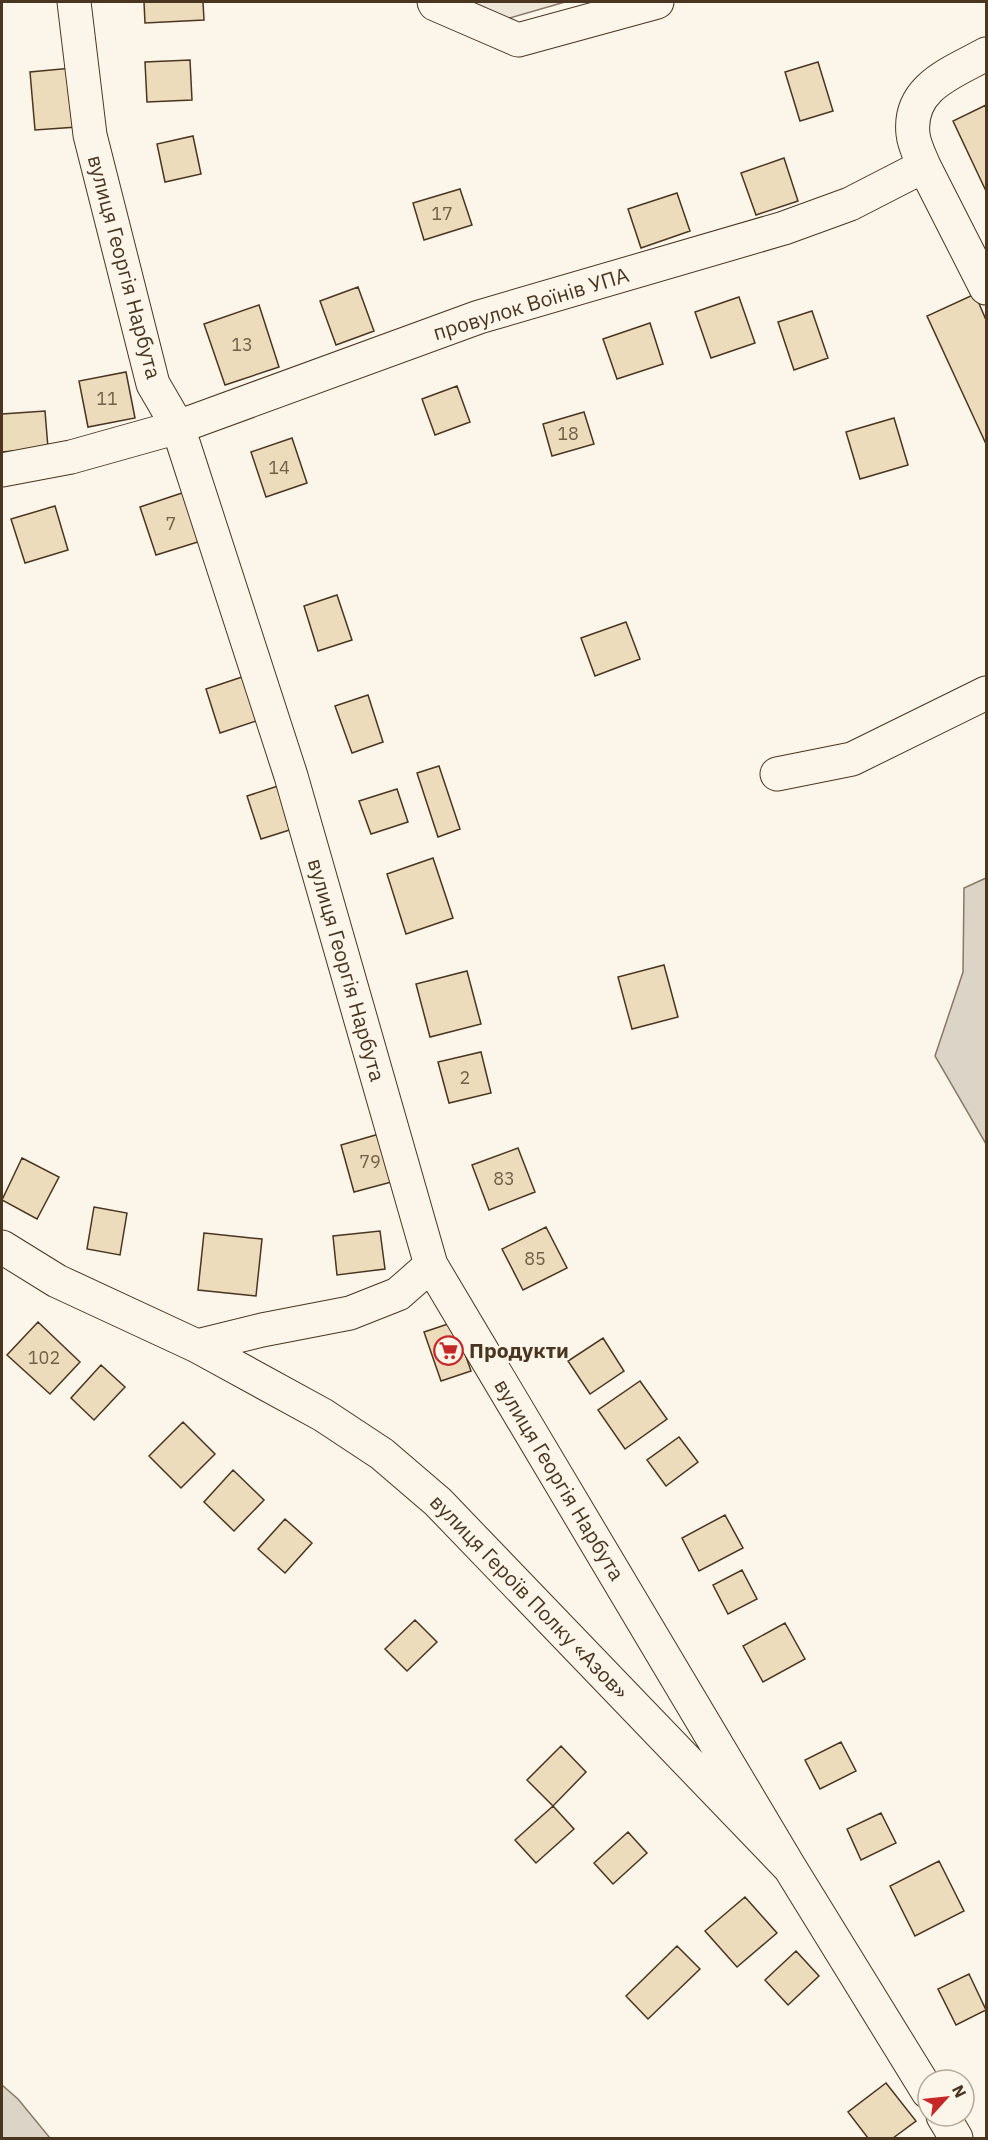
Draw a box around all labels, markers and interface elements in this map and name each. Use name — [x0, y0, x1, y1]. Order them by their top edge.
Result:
street label: вулиця Георгія Нарбута — [82, 152, 168, 382]
house number: 17 — [431, 202, 453, 225]
street label: провулок Воїнів УПА — [429, 260, 632, 346]
house number: 13 — [231, 333, 253, 356]
house number: 11 — [96, 387, 118, 410]
house number: 18 — [557, 422, 579, 445]
house number: 14 — [268, 456, 290, 479]
house number: 7 — [166, 512, 176, 535]
street label: вулиця Георгія Нарбута — [302, 855, 392, 1084]
house number: 2 — [460, 1066, 470, 1089]
house number: 79 — [359, 1150, 381, 1173]
house number: 83 — [493, 1167, 515, 1190]
house number: 85 — [524, 1247, 546, 1270]
supermarket icon: Продукти — [432, 1335, 464, 1367]
place label: Продукти — [469, 1336, 569, 1364]
house number: 102 — [28, 1346, 60, 1369]
street label: вулиця Георгія Нарбута — [488, 1373, 631, 1586]
street label: вулиця Героїв Полку «Азов» — [424, 1488, 635, 1705]
north arrow — [916, 2068, 976, 2128]
text: N — [948, 2081, 971, 2101]

